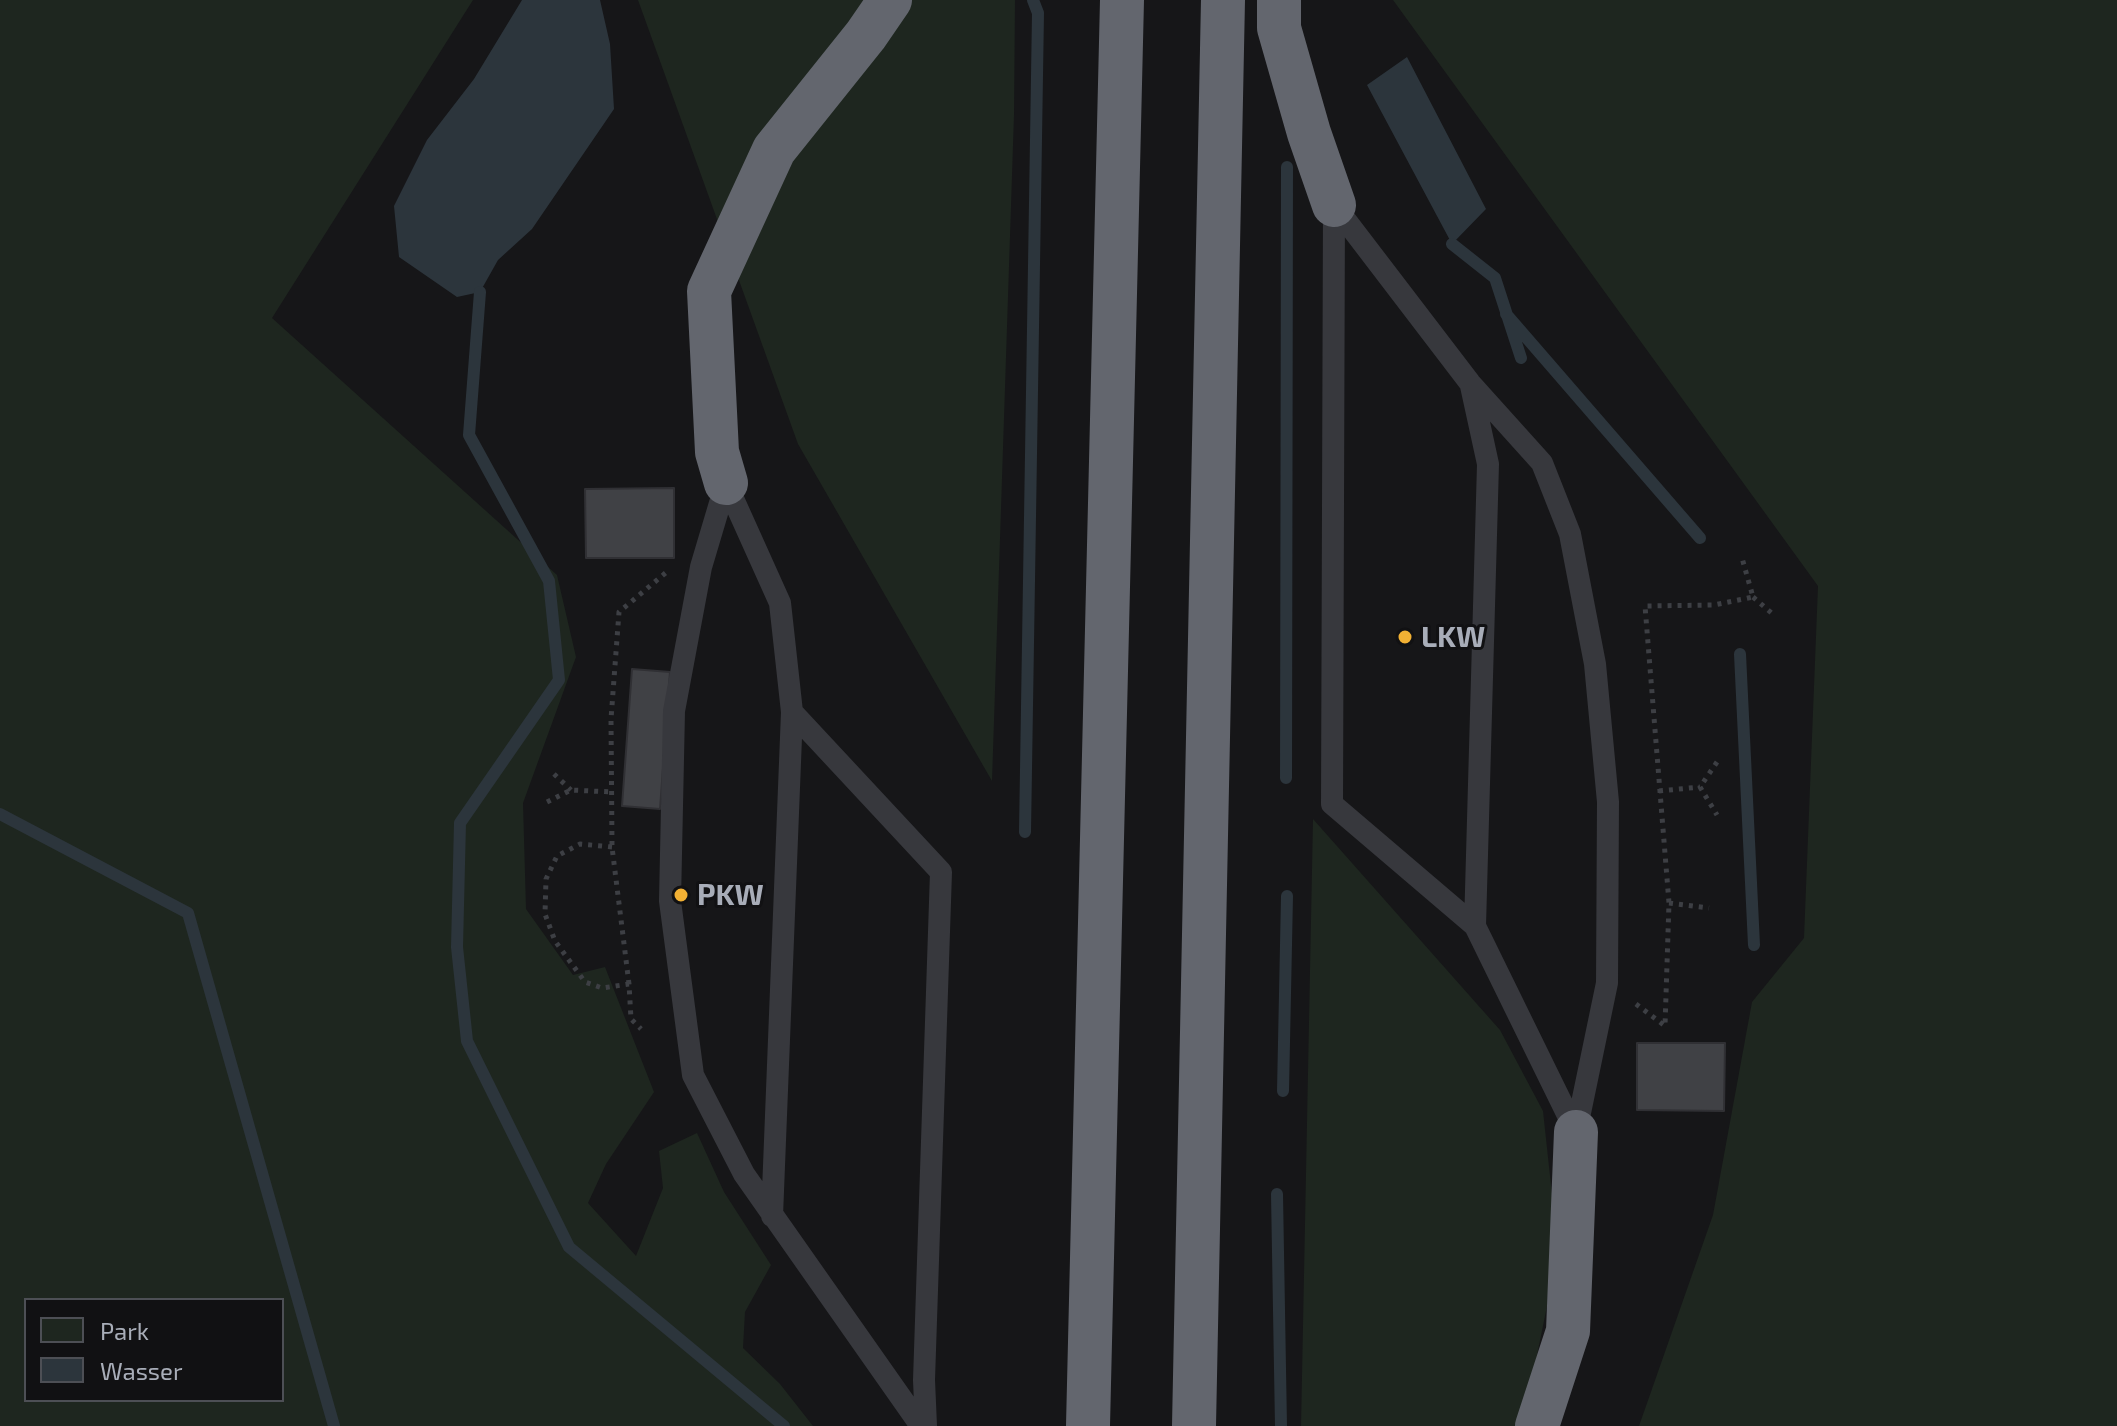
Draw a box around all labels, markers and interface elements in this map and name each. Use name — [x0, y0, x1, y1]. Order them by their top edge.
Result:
place label: LKW — [1421, 619, 1485, 655]
marker: LKW — [1396, 628, 1414, 646]
place label: PKW — [697, 877, 764, 913]
marker: PKW — [672, 886, 690, 904]
legend — [24, 1298, 284, 1402]
text: Park — [100, 1316, 149, 1345]
text: Wasser — [100, 1356, 183, 1385]

